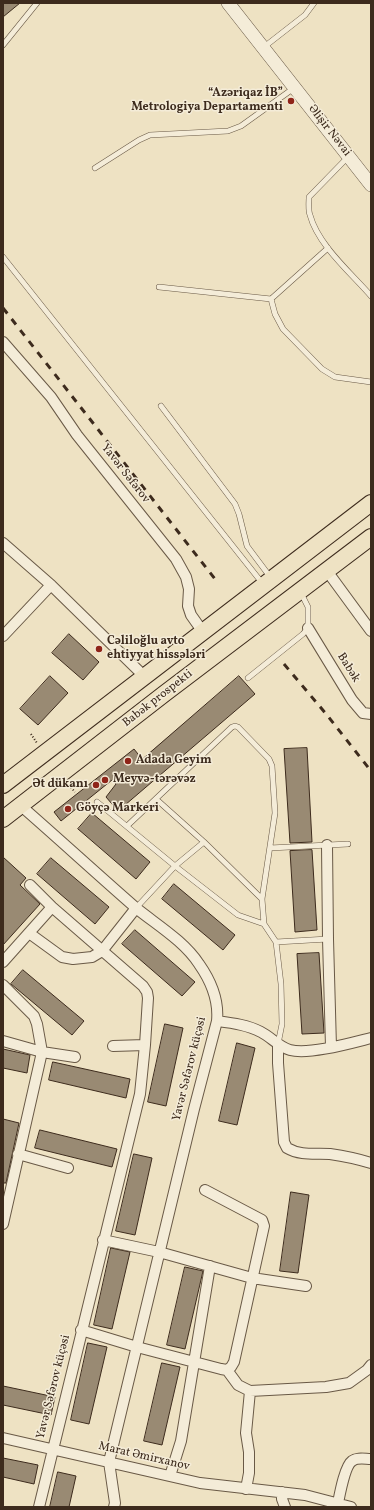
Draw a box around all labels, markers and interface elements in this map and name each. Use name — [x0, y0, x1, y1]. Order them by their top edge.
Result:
place label: “Azəriqaz İB” Metrologiya Departamenti — [131, 87, 283, 115]
marker: “Azəriqaz İB” Metrologiya Departamenti — [286, 96, 296, 106]
street label: Əlişir Nəvai — [304, 102, 354, 160]
street label: Yavər Səfərov — [97, 441, 153, 507]
place label: Cəliloğlu avto ehtiyyat hissələri — [107, 635, 206, 663]
marker: Cəliloğlu avto ehtiyyat hissələri — [94, 644, 104, 654]
street label: Babək — [333, 651, 363, 685]
street label: Babək prospekti — [120, 667, 196, 731]
place label: Adada Geyim — [136, 754, 211, 768]
marker: Adada Geyim — [123, 756, 133, 766]
place label: Meyvə-tərəvəz — [113, 773, 196, 787]
marker: Meyvə-tərəvəz — [100, 775, 110, 785]
place label: Ət dükanı — [32, 778, 88, 792]
marker: Ət dükanı — [91, 780, 101, 790]
place label: Göyçə Markeri — [76, 802, 159, 816]
marker: Göyçə Markeri — [63, 804, 73, 814]
street label: Yavər Səfərov küçəsi — [170, 1015, 210, 1123]
street label: Yavər Səfərov küçəsi — [34, 1333, 74, 1441]
street label: Marat Əmirxanov — [97, 1439, 191, 1475]

